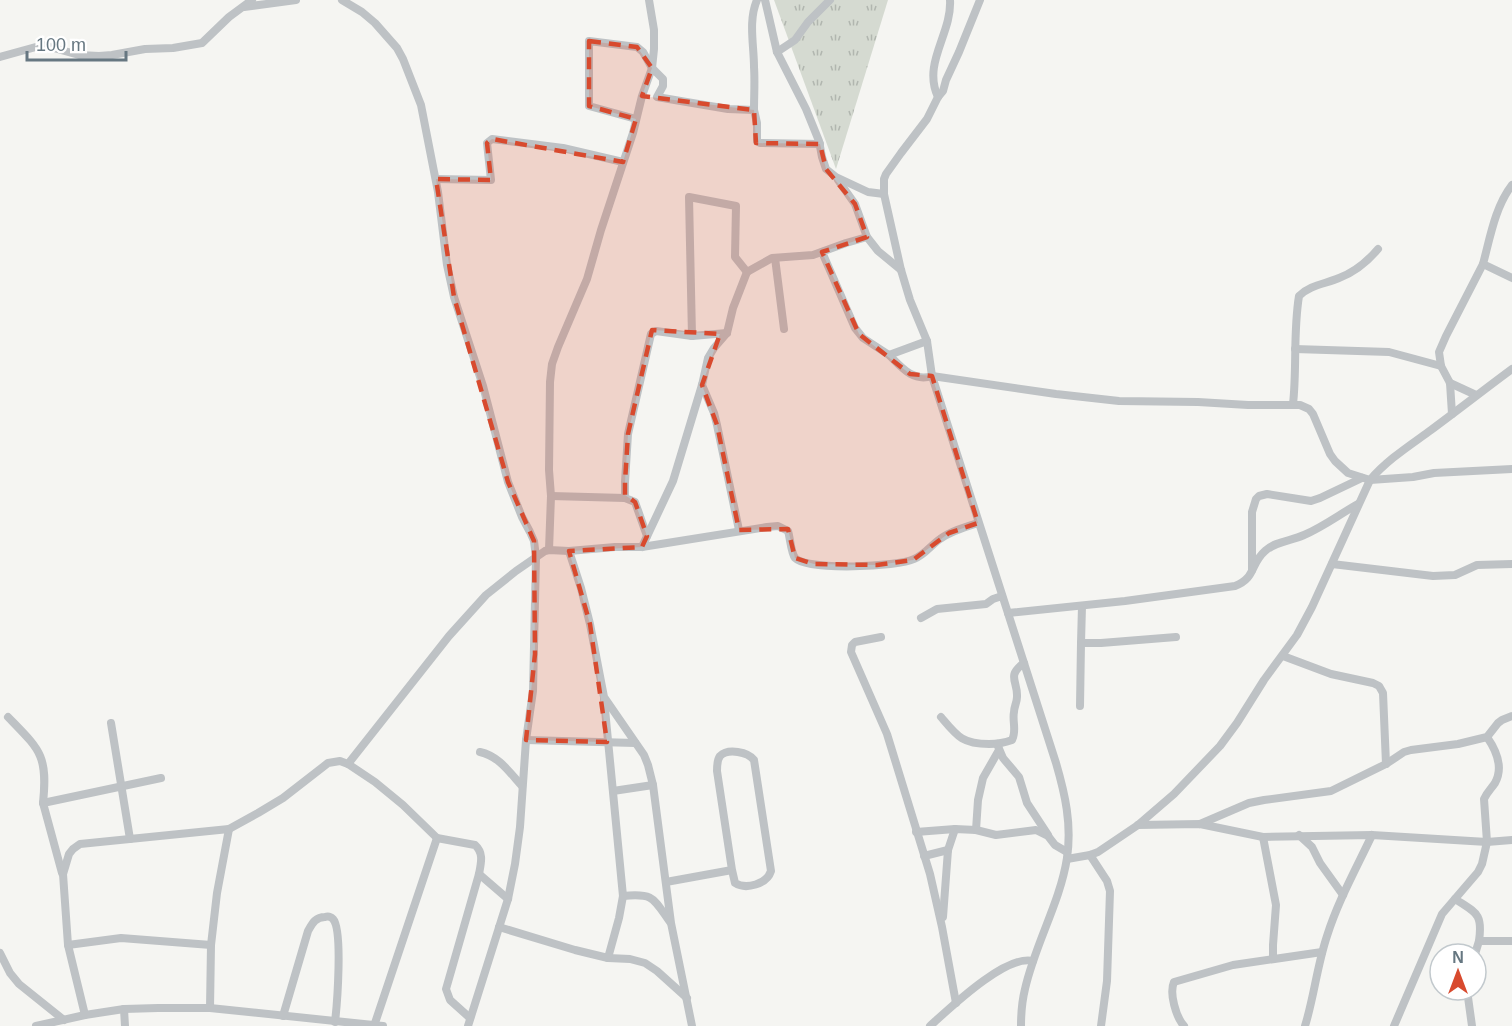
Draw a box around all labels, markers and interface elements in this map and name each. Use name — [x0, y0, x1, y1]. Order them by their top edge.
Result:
scale bar — [27, 24, 126, 62]
text: 100 m — [36, 35, 86, 55]
north arrow — [1428, 942, 1488, 1002]
text: N — [1452, 949, 1464, 966]

